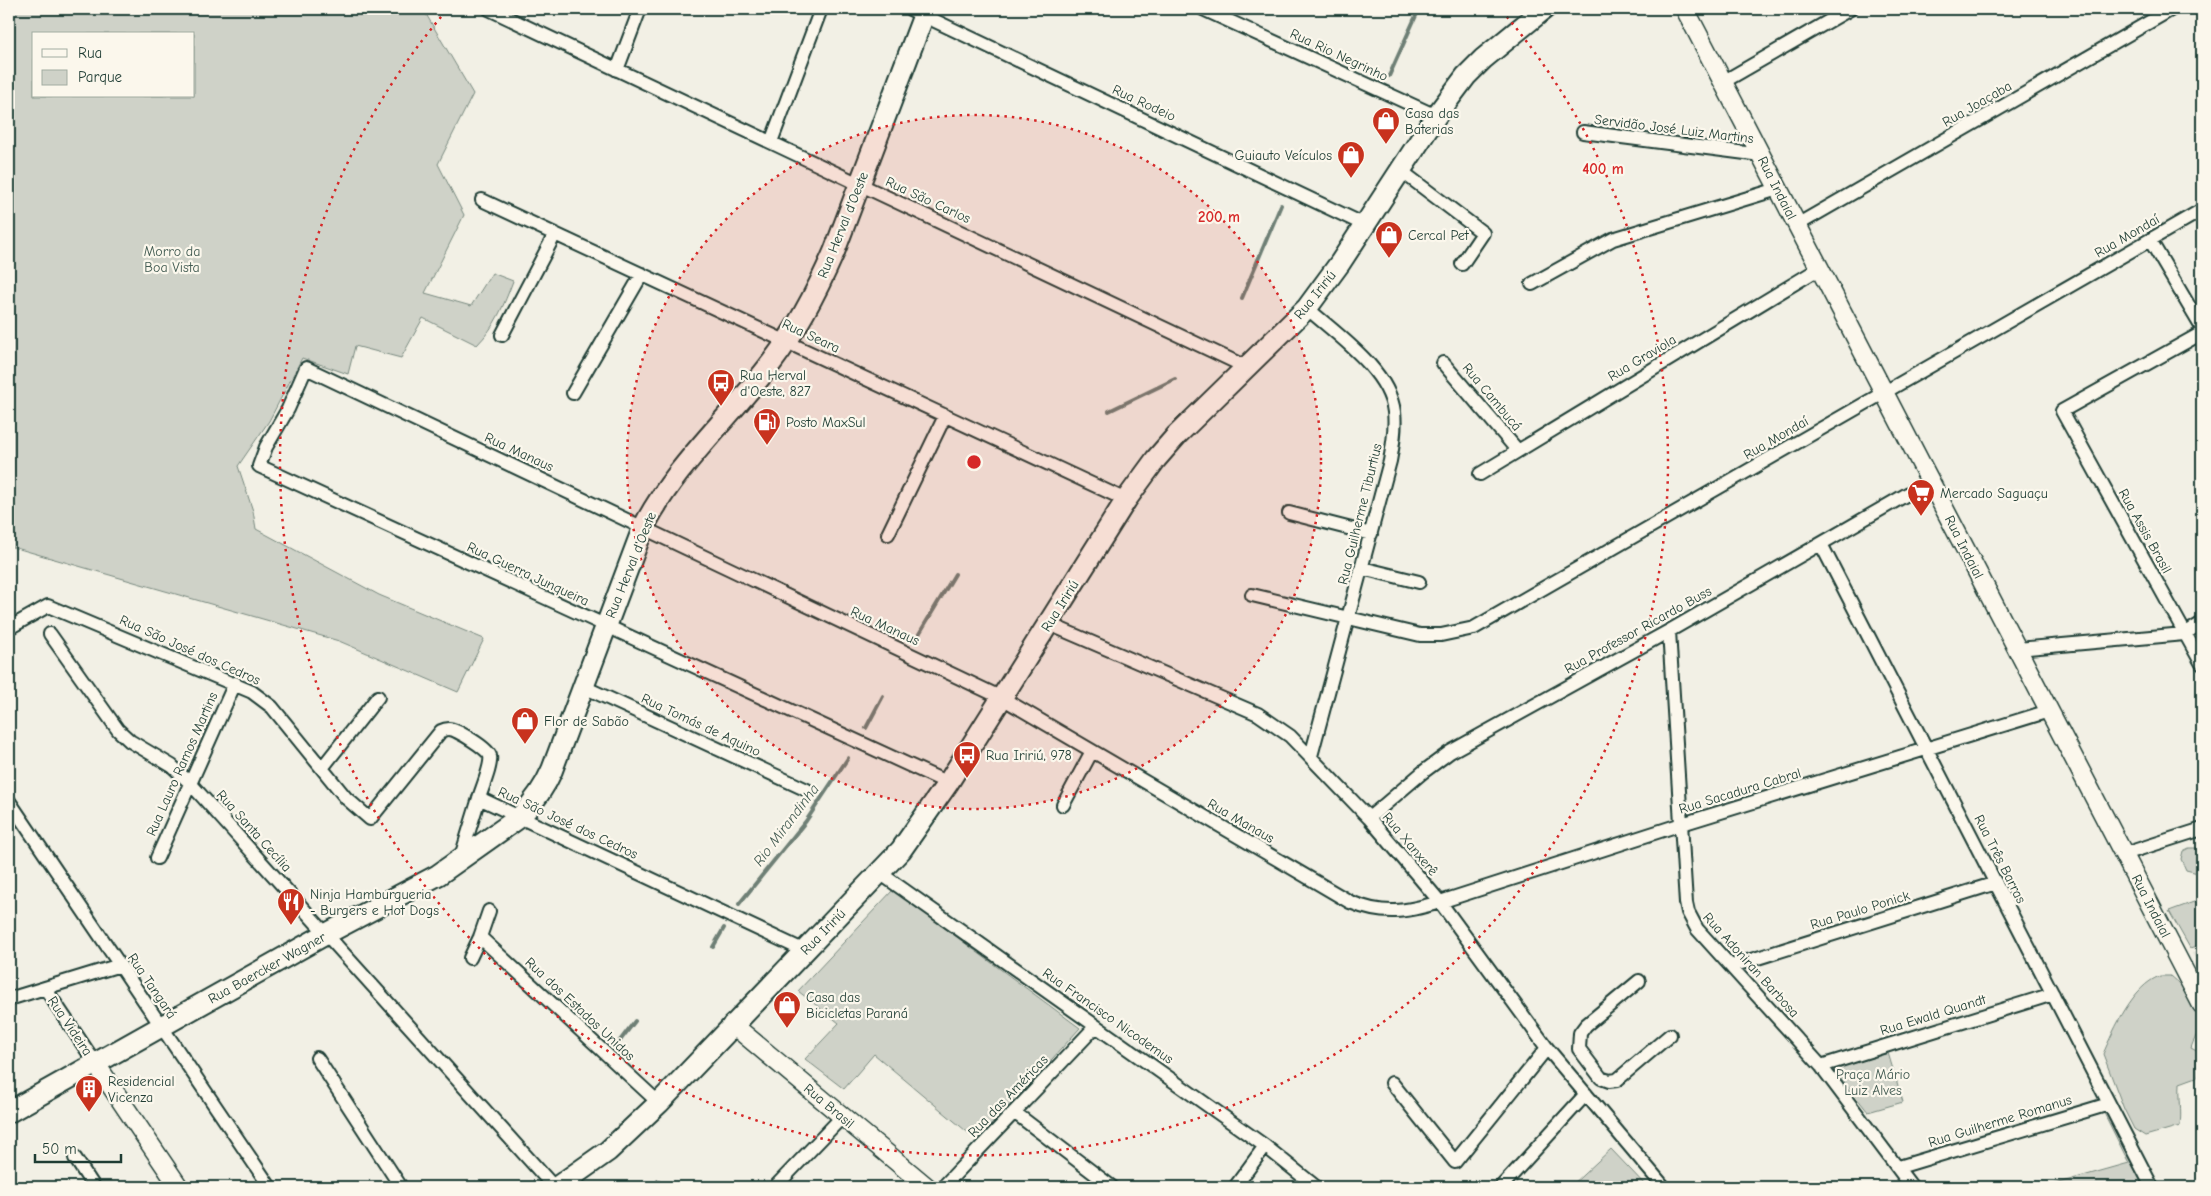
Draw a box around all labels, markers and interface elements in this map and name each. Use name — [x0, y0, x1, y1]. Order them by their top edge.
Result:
street label: Rua Rio Negrinho — [1287, 25, 1391, 85]
legend — [32, 32, 195, 98]
text: Rua — [78, 44, 102, 62]
text: Parque — [78, 68, 123, 86]
street label: Rua Joaçaba — [1939, 77, 2015, 131]
street label: Rua Rodeio — [1110, 81, 1178, 125]
place label: Casa das Baterias — [1405, 105, 1459, 138]
shop icon: Casa das Baterias — [1371, 106, 1401, 145]
street label: Servidão José Luiz Martins — [1593, 111, 1755, 147]
shop icon: Guiauto Veículos — [1336, 140, 1366, 179]
place label: Guiauto Veículos — [1235, 147, 1332, 164]
street label: Rua Indaial — [1754, 154, 1800, 222]
text: 400 m — [1582, 160, 1624, 178]
street label: Rua Herval d'Oeste — [814, 169, 872, 281]
street label: Rua São Carlos — [883, 173, 973, 227]
text: 200 m — [1198, 208, 1240, 226]
street label: Rua Mondaí — [2092, 210, 2163, 261]
shop icon: Cercal Pet — [1374, 220, 1404, 259]
place label: Cercal Pet — [1408, 227, 1470, 244]
park label: Morro da Boa Vista — [144, 243, 200, 276]
street label: Rua Iririú — [1290, 267, 1340, 323]
street label: Rua Seara — [779, 315, 843, 357]
street label: Rua Graviola — [1605, 331, 1679, 385]
street label: Rua Cambucá — [1459, 360, 1525, 434]
place label: Rua Herval d'Oeste, 827 — [740, 367, 811, 400]
bus stop icon: Rua Herval d'Oeste, 827 — [706, 368, 736, 407]
fuel station icon: Posto MaxSul — [752, 407, 782, 446]
street label: Rua Mondaí — [1741, 412, 1812, 463]
place label: Posto MaxSul — [786, 414, 866, 431]
street label: Rua Manaus — [482, 429, 556, 475]
street label: Rua Guilherme Tiburtius — [1334, 441, 1386, 586]
centre of rings — [965, 453, 983, 471]
supermarket icon: Mercado Saguaçu — [1906, 478, 1936, 517]
place label: Mercado Saguaçu — [1940, 485, 2048, 502]
street label: Rua Assis Brasil — [2115, 486, 2175, 576]
street label: Rua Herval d'Oeste — [602, 509, 660, 621]
street label: Rua Indaial — [1941, 513, 1987, 581]
street label: Rua Guerra Junqueira — [464, 538, 592, 610]
street label: Rua Iririú — [1038, 577, 1082, 635]
street label: Rua Professor Ricardo Buss — [1562, 582, 1715, 678]
street label: Rua Manaus — [848, 603, 922, 649]
street label: Rua São José dos Cedros — [117, 611, 263, 689]
street label: Rua Lauro Ramos Martins — [143, 689, 222, 839]
street label: Rua Tomás de Aquino — [638, 690, 764, 760]
shop icon: Flor de Sabão — [510, 706, 540, 745]
place label: Flor de Sabão — [544, 713, 629, 730]
bus stop icon: Rua Iririú, 978 — [952, 740, 982, 779]
place label: Rua Iririú, 978 — [986, 747, 1072, 764]
street label: Rua Sacadura Cabral — [1677, 764, 1803, 818]
water label: Rio Mirandinha — [749, 780, 823, 870]
street label: Rua São José dos Cedros — [495, 783, 641, 863]
street label: Rua Santa Cecília — [213, 786, 295, 876]
street label: Rua Manaus — [1205, 795, 1278, 847]
street label: Rua Xanxerê — [1379, 809, 1441, 879]
street label: Rua Três Barras — [1970, 812, 2030, 906]
street label: Rua Indaial — [2128, 872, 2174, 940]
place label: Ninja Hamburgueria - Burgers e Hot Dogs — [310, 886, 439, 919]
restaurant icon: Ninja Hamburgueria - Burgers e Hot Dogs — [276, 887, 306, 926]
street label: Rua Paulo Ponick — [1808, 887, 1912, 933]
street label: Rua Iririú — [797, 905, 849, 959]
street label: Rua Adoniran Barbosa — [1699, 909, 1803, 1021]
street label: Rua Baercker Wagner — [205, 928, 329, 1007]
street label: Rua Tangará — [124, 950, 180, 1022]
street label: Rua dos Estados Unidos — [522, 954, 639, 1064]
street label: Rua Francisco Nicodemus — [1039, 964, 1177, 1068]
place label: Casa das Bicicletas Paraná — [806, 989, 908, 1022]
shop icon: Casa das Bicicletas Paraná — [772, 990, 802, 1029]
street label: Rua Ewald Quandt — [1878, 991, 1989, 1039]
street label: Rua Videira — [44, 993, 96, 1059]
street label: Rua das Américas — [964, 1051, 1052, 1141]
park label: Praça Mário Luiz Alves — [1836, 1066, 1910, 1099]
place label: Residencial Vicenza — [108, 1073, 175, 1106]
building icon: Residencial Vicenza — [74, 1074, 104, 1113]
street label: Rua Brasil — [800, 1080, 858, 1132]
street label: Rua Guilherme Romanus — [1926, 1091, 2074, 1151]
scale bar — [35, 1131, 121, 1163]
text: 50 m — [42, 1140, 77, 1158]

